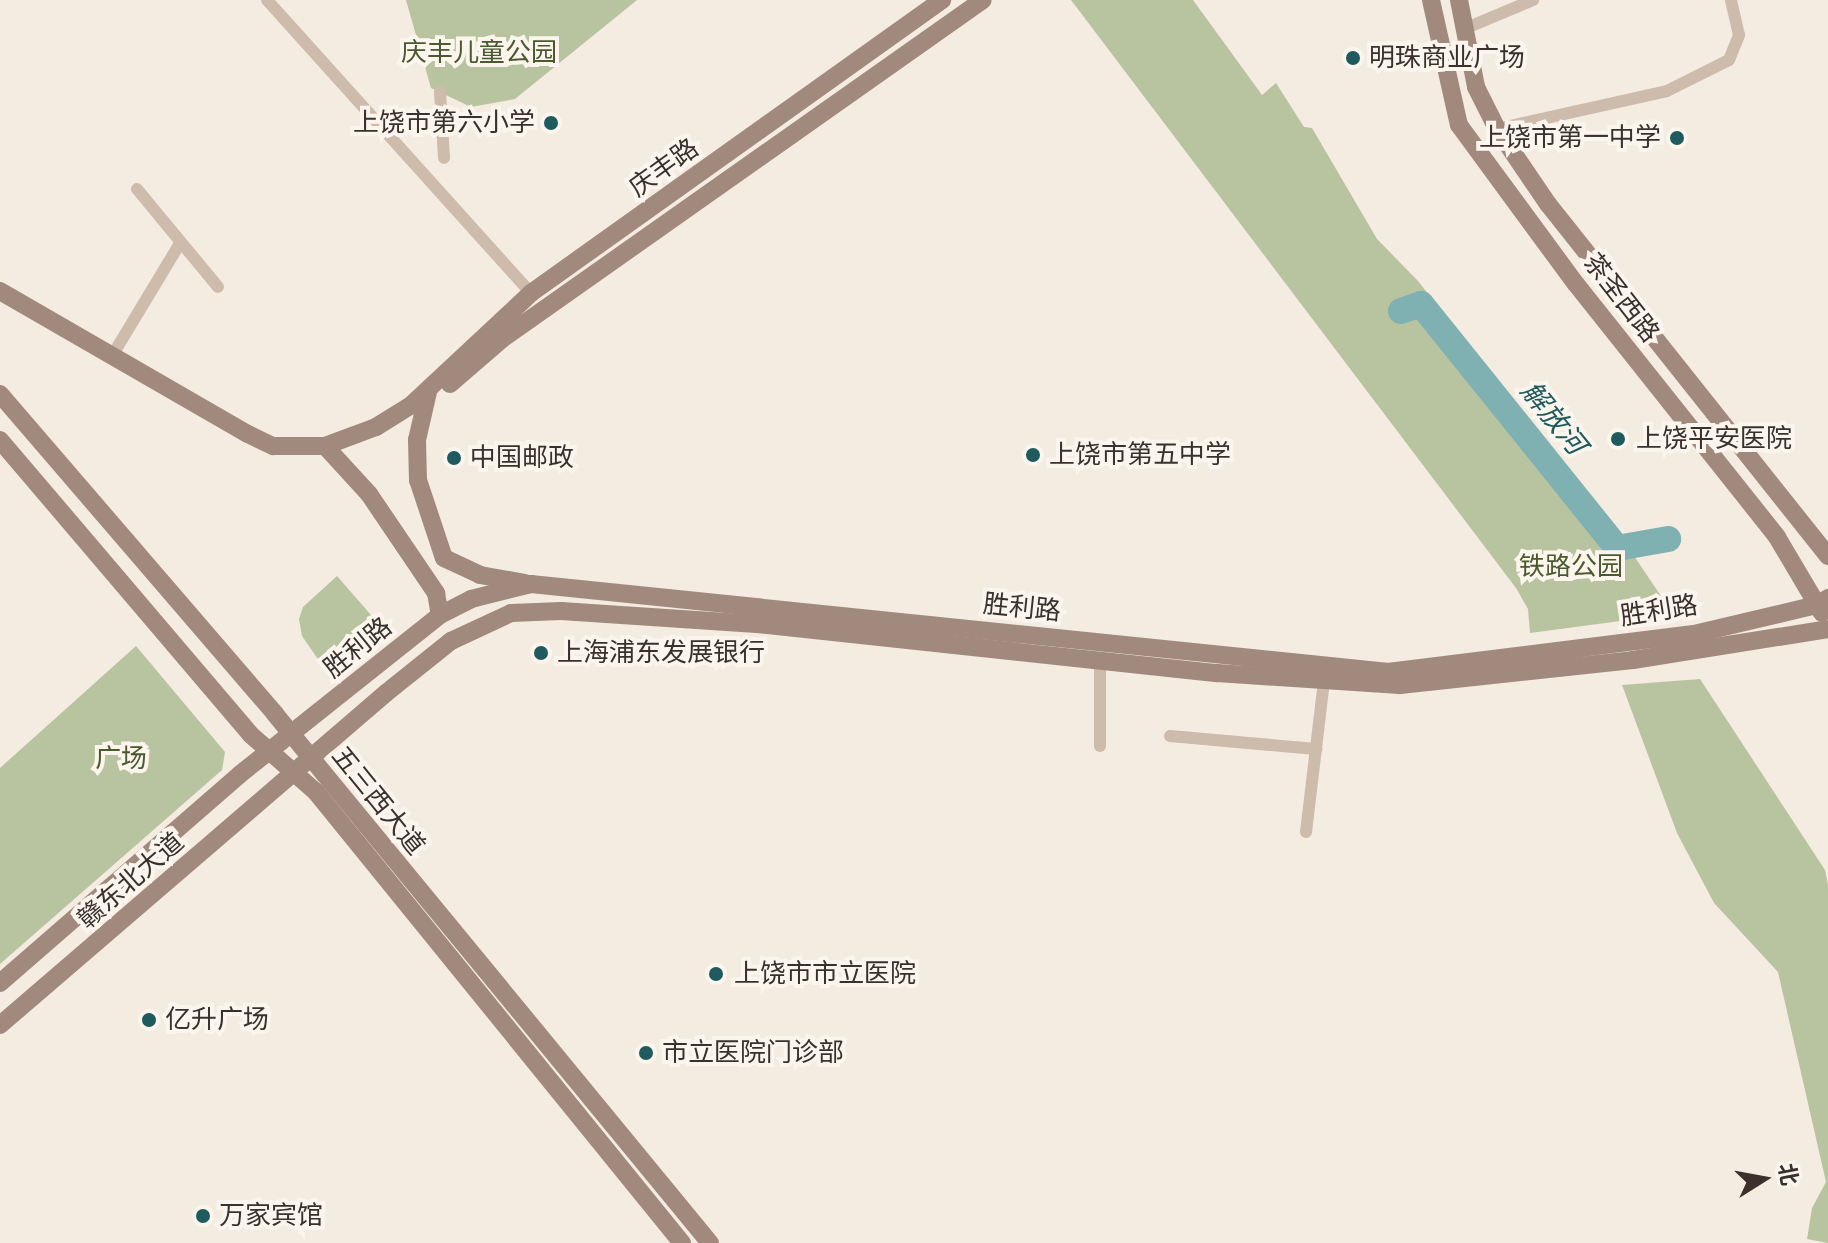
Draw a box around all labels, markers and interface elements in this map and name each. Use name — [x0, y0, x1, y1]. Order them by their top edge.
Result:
park label: 庆丰儿童公园 — [401, 37, 557, 69]
place label: 明珠商业广场 — [1369, 42, 1525, 74]
marker: 明珠商业广场 — [1344, 49, 1362, 67]
place label: 上饶市第六小学 — [353, 107, 535, 139]
marker: 上饶市第六小学 — [542, 114, 560, 132]
place label: 上饶市第一中学 — [1479, 122, 1661, 154]
marker: 上饶市第一中学 — [1668, 129, 1686, 147]
street label: 庆丰路 — [623, 132, 705, 204]
street label: 茶圣西路 — [1577, 247, 1665, 349]
water label: 解放河 — [1514, 375, 1592, 461]
place label: 上饶平安医院 — [1636, 423, 1792, 455]
marker: 上饶平安医院 — [1607, 428, 1629, 450]
place label: 上饶市第五中学 — [1049, 439, 1231, 471]
place label: 中国邮政 — [470, 442, 574, 474]
marker: 上饶市第五中学 — [1024, 446, 1042, 464]
marker: 中国邮政 — [445, 449, 463, 467]
park label: 铁路公园 — [1519, 551, 1623, 583]
street label: 胜利路 — [982, 588, 1062, 628]
street label: 胜利路 — [1618, 589, 1700, 633]
street label: 胜利路 — [318, 611, 398, 685]
place label: 上海浦东发展银行 — [557, 637, 765, 669]
marker: 上海浦东发展银行 — [532, 644, 550, 662]
street label: 五三西大道 — [325, 741, 431, 861]
park label: 广场 — [95, 743, 147, 775]
street label: 赣东北大道 — [72, 827, 190, 935]
place label: 上饶市市立医院 — [734, 958, 916, 990]
marker: 上饶市市立医院 — [705, 963, 727, 985]
place label: 亿升广场 — [165, 1004, 269, 1036]
marker: 亿升广场 — [140, 1011, 158, 1029]
place label: 市立医院门诊部 — [662, 1037, 844, 1069]
marker: 市立医院门诊部 — [637, 1044, 655, 1062]
north arrow — [1724, 1139, 1804, 1219]
text: 北 — [1770, 1161, 1805, 1188]
place label: 万家宾馆 — [219, 1200, 323, 1232]
marker: 万家宾馆 — [194, 1207, 212, 1225]

